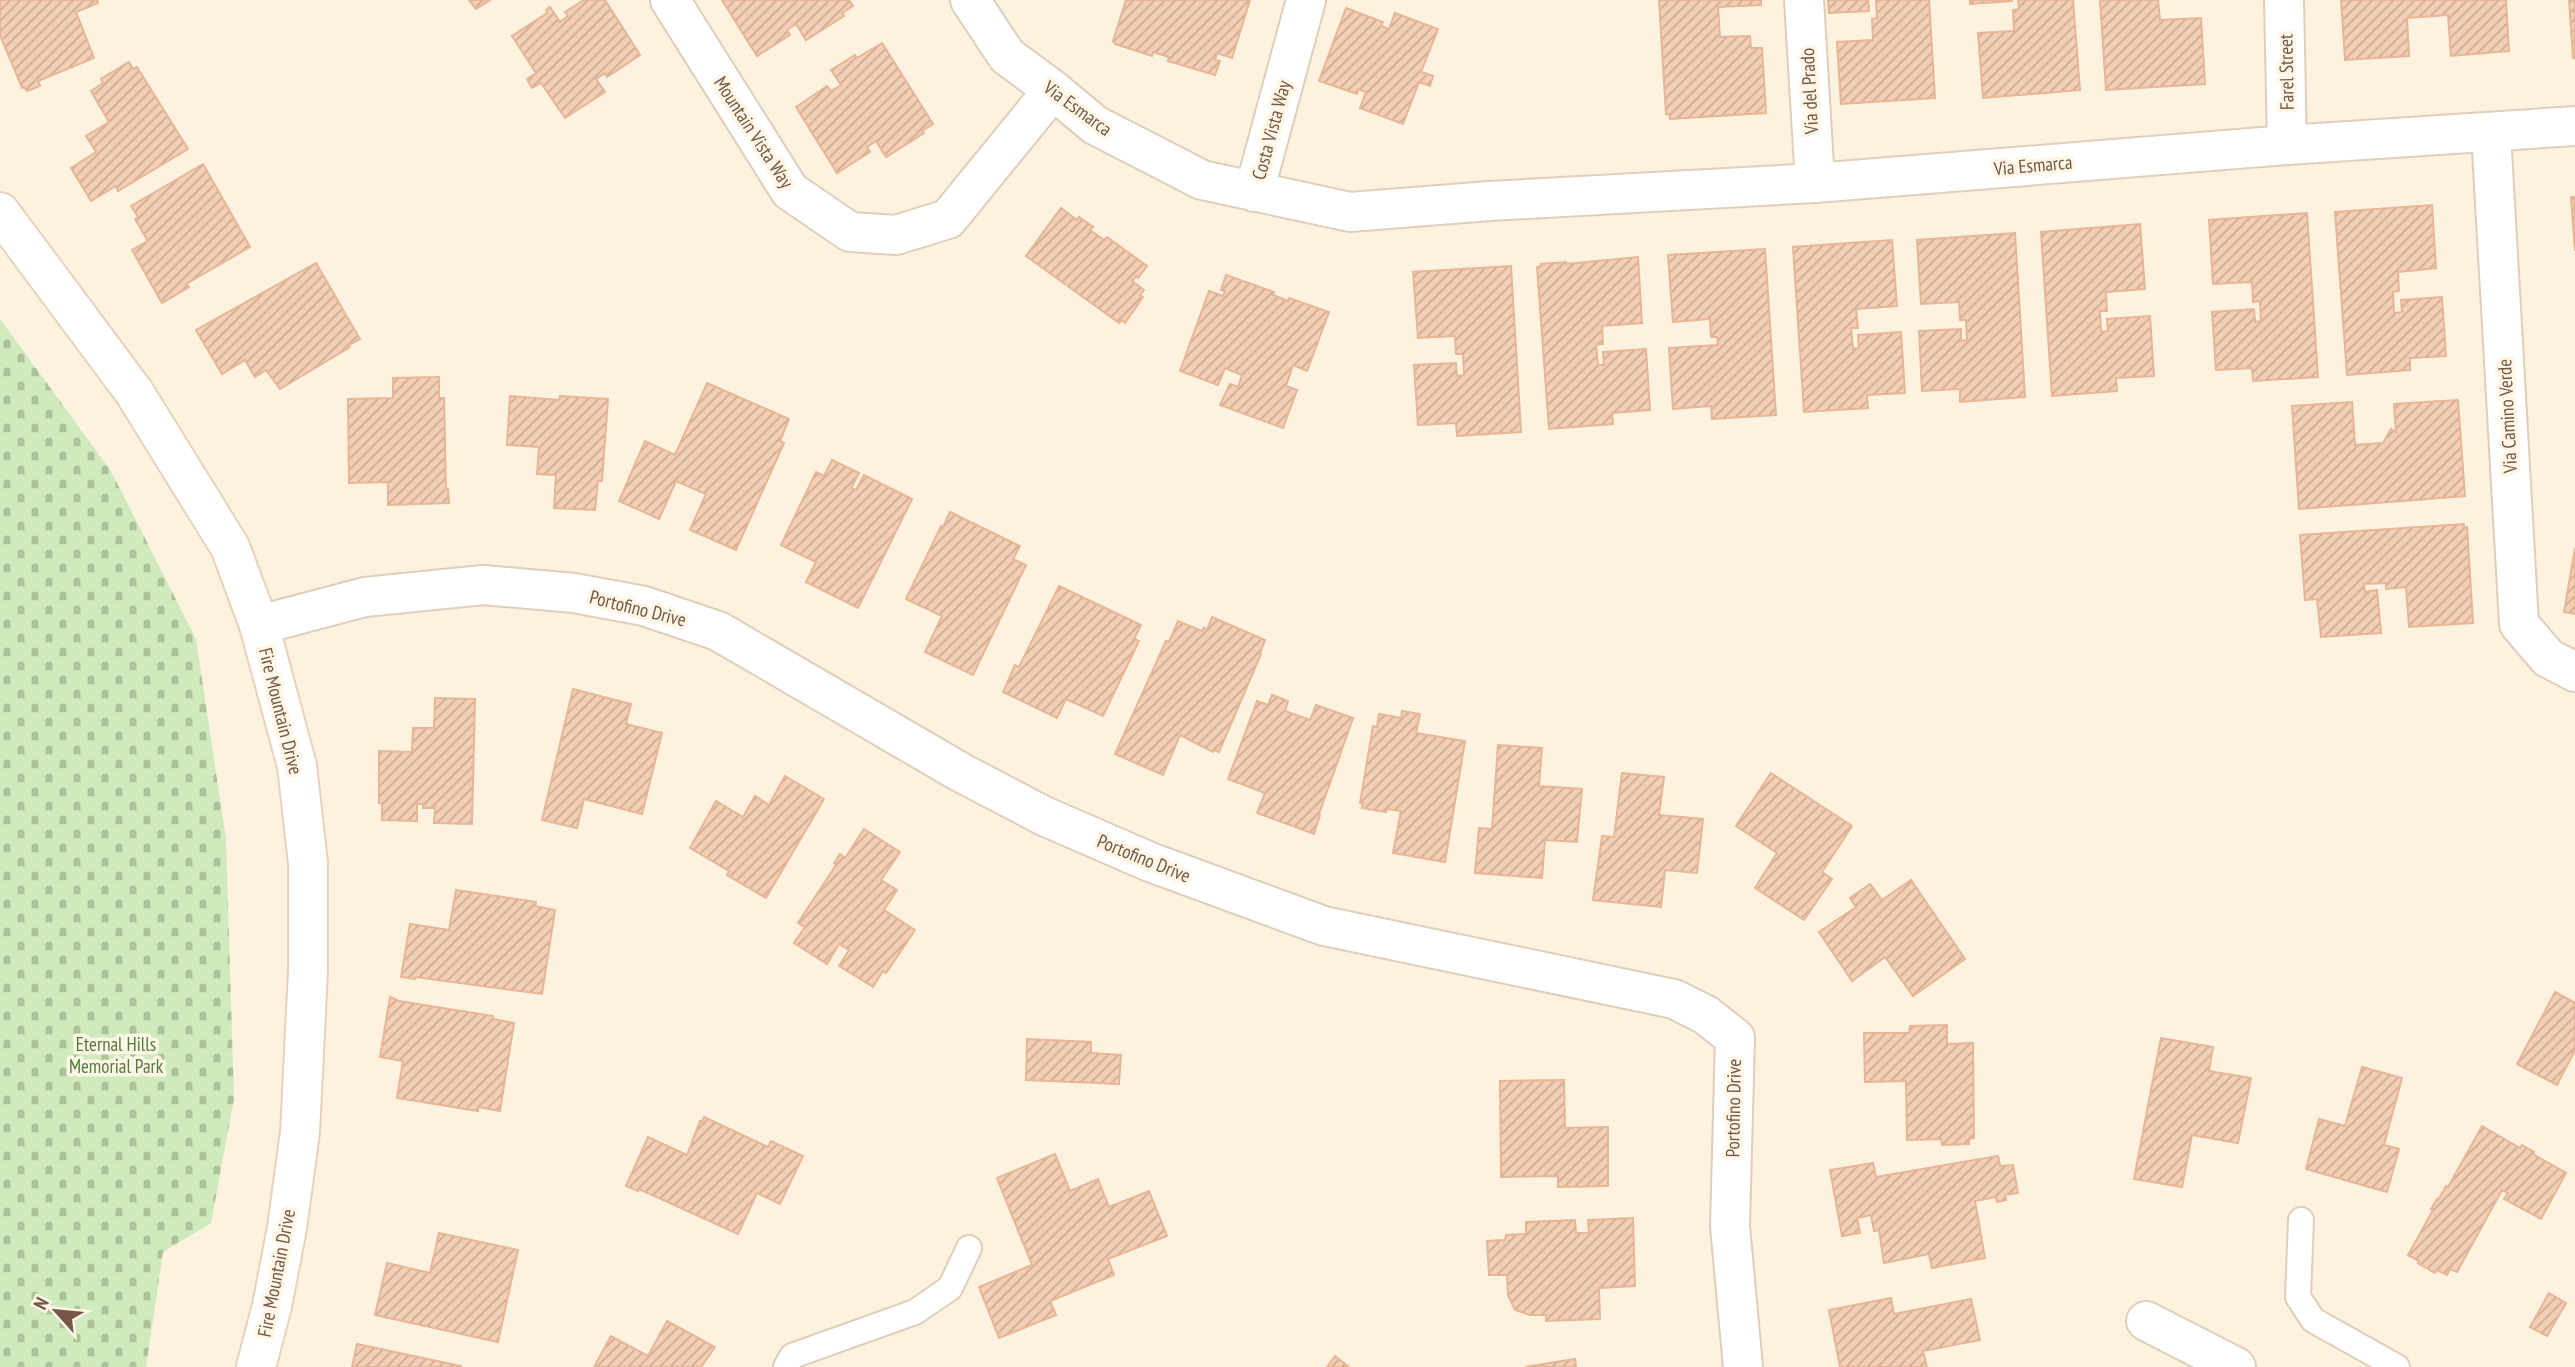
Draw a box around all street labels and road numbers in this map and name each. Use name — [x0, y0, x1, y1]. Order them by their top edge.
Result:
street label: Farel Street — [2273, 33, 2299, 110]
street label: Via del Prado — [1795, 47, 1823, 136]
street label: Mountain Vista Way — [709, 72, 800, 193]
street label: Via Esmarca — [1038, 75, 1117, 141]
street label: Costa Vista Way — [1246, 77, 1296, 182]
street label: Via Esmarca — [1992, 150, 2073, 180]
street label: Via Camino Verde — [2492, 358, 2522, 475]
street label: Portofino Drive — [587, 584, 689, 632]
street label: Fire Mountain Drive — [254, 645, 308, 777]
street label: Portofino Drive — [1094, 828, 1194, 888]
street label: Portofino Drive — [1720, 1058, 1746, 1157]
street label: Fire Mountain Drive — [252, 1207, 300, 1339]

